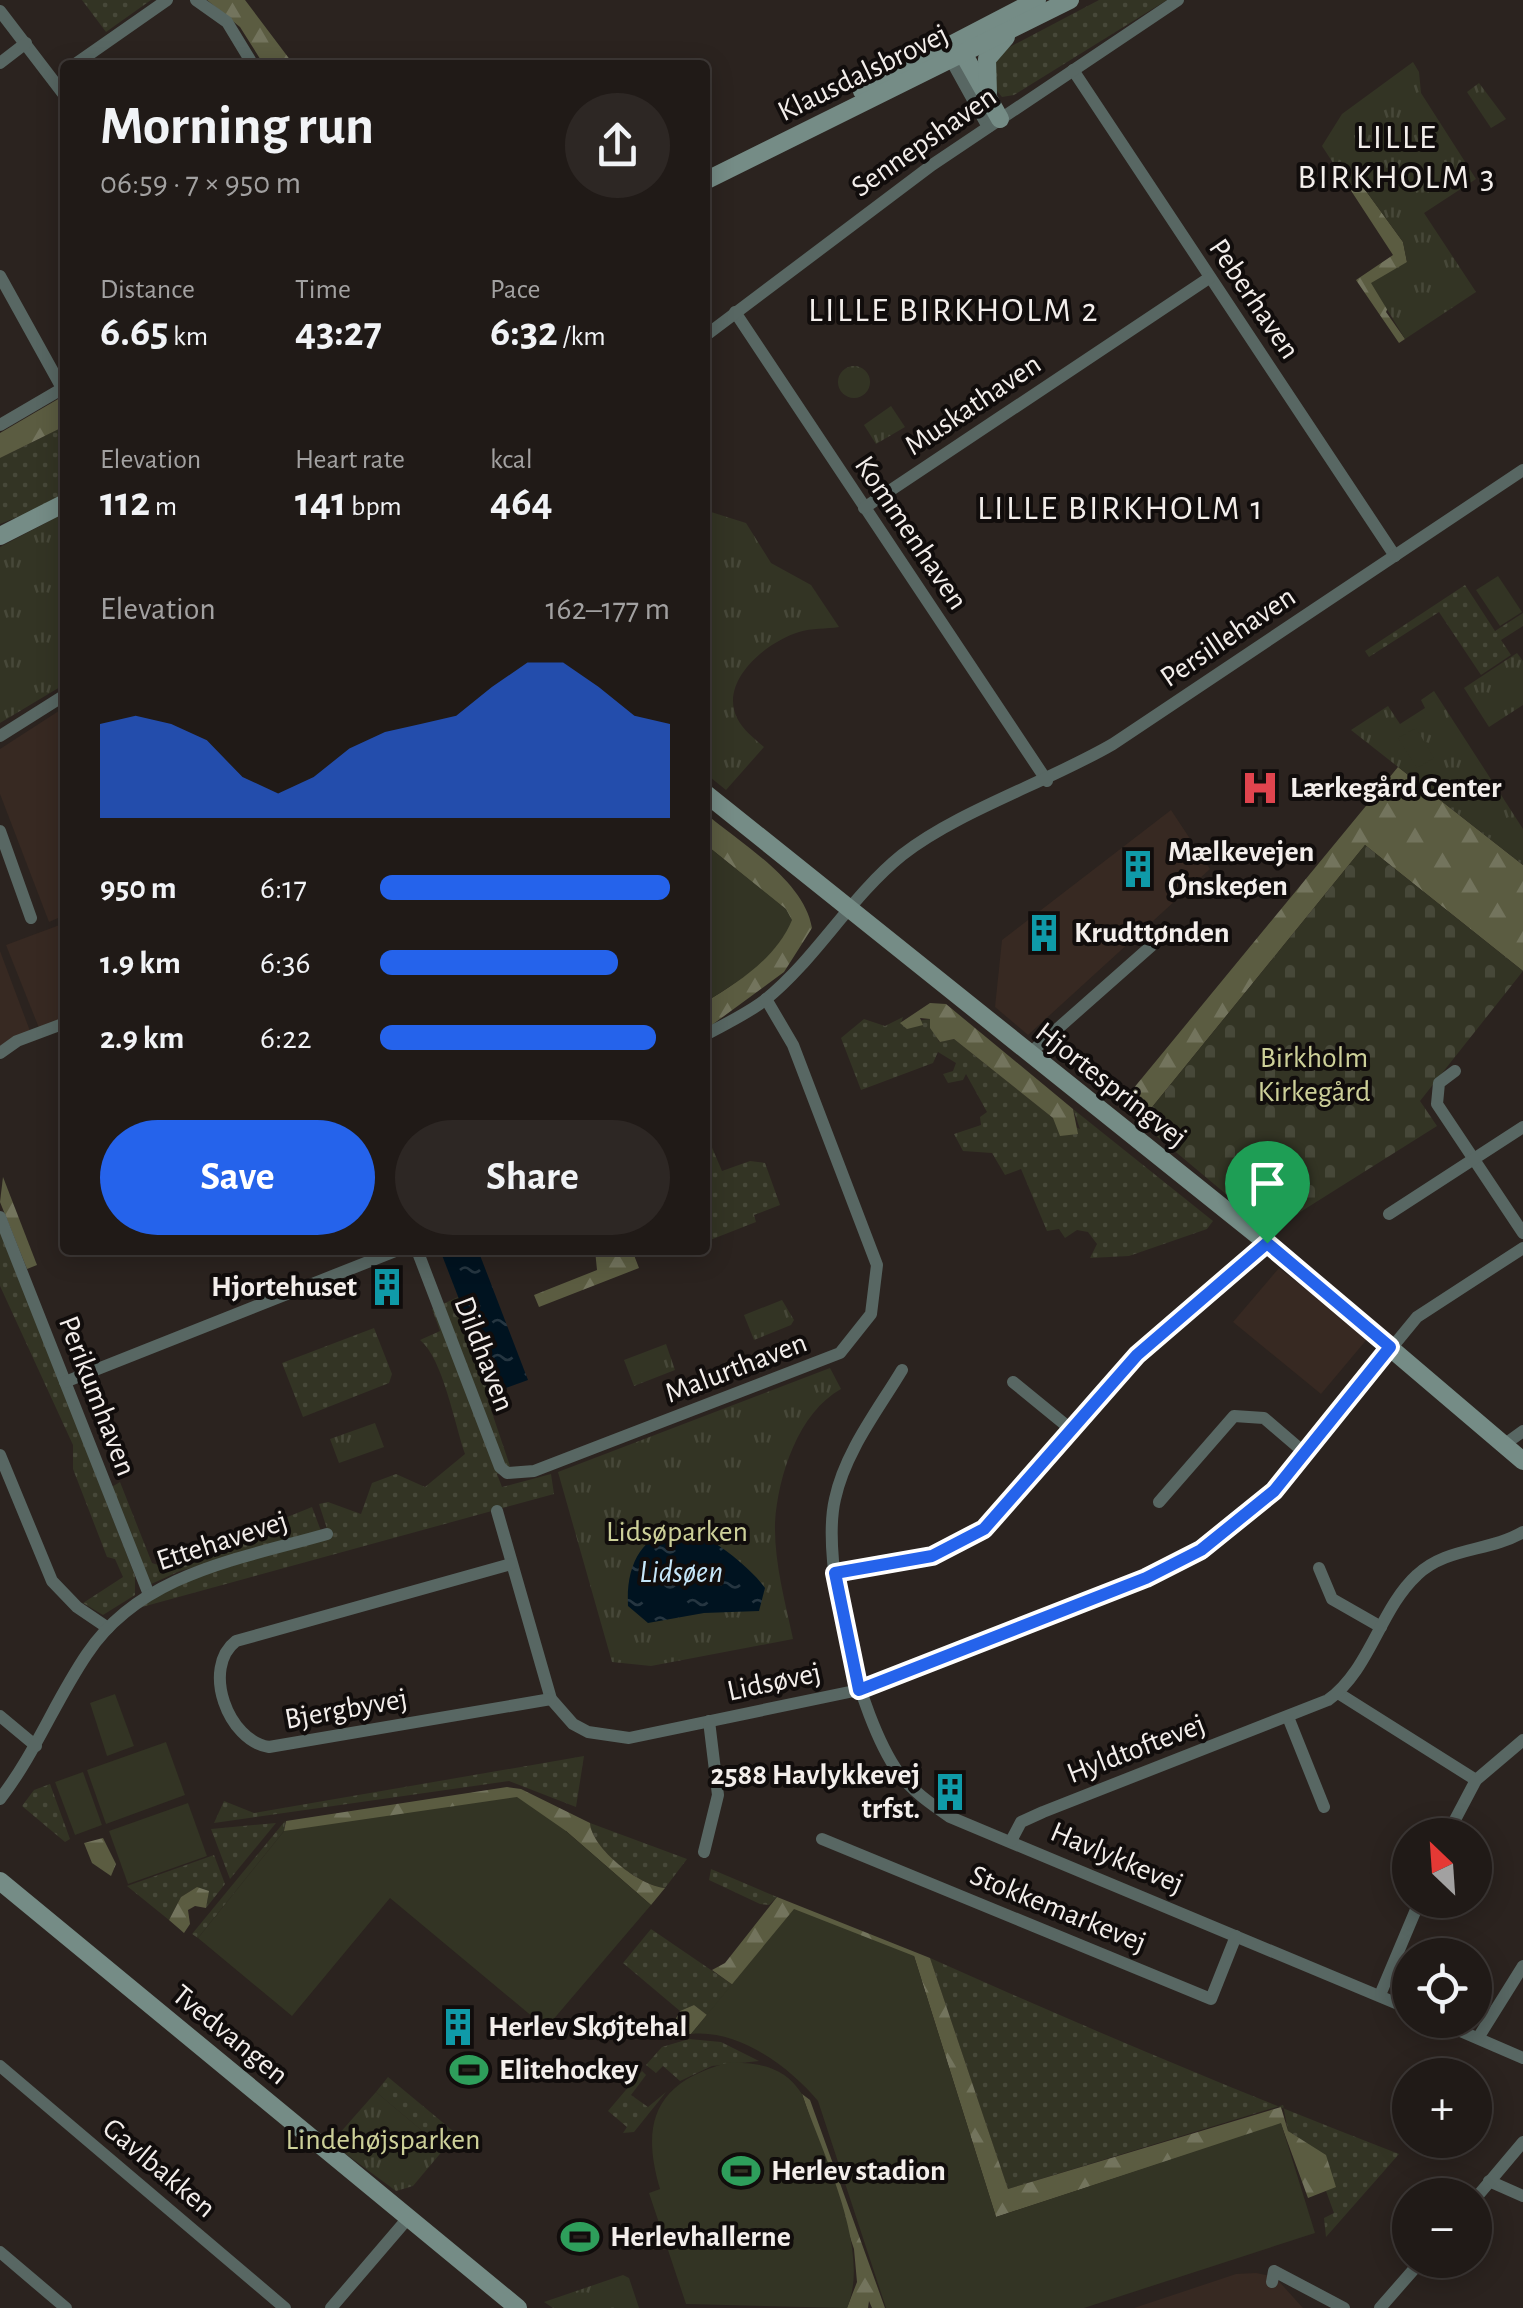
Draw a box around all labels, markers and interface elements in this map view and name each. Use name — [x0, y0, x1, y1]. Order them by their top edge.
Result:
street label: Klausdalsbrovej — [773, 19, 953, 127]
street label: Sennepshaven — [846, 81, 1002, 203]
button: share — [565, 93, 670, 198]
text: Morning run — [100, 99, 374, 154]
district label: LILLE BIRKHOLM 3 — [1297, 120, 1497, 195]
text: 06:59 · 7 × 950 m — [100, 167, 301, 199]
street label: Peberhaven — [1203, 233, 1305, 365]
text: Distance — [100, 276, 195, 304]
text: Time — [295, 276, 351, 304]
text: Pace — [490, 276, 540, 304]
district label: LILLE BIRKHOLM 2 — [808, 293, 1100, 328]
text: 6.65 — [100, 311, 168, 353]
text: 43:27 — [295, 311, 382, 353]
text: 6:32 — [490, 311, 558, 353]
text: km — [168, 323, 208, 351]
text: /km — [558, 323, 606, 351]
street label: Muskathaven — [900, 349, 1046, 461]
text: Elevation — [100, 446, 201, 474]
text: Heart rate — [295, 446, 405, 474]
text: kcal — [490, 446, 533, 474]
street label: Kommenhaven — [849, 451, 973, 615]
text: 112 — [100, 481, 150, 523]
text: 141 — [295, 481, 346, 523]
text: 464 — [490, 481, 553, 523]
district label: LILLE BIRKHOLM 1 — [977, 491, 1265, 526]
text: m — [150, 493, 177, 521]
text: bpm — [346, 493, 402, 521]
street label: Persillehaven — [1155, 581, 1301, 693]
text: Elevation — [100, 593, 216, 625]
text: 162–177 m — [546, 593, 670, 625]
hospital icon: Lærkegård Center — [1239, 767, 1281, 809]
place label: Lærkegård Center — [1290, 773, 1502, 803]
place label: Mælkevejen Ønskeøen — [1168, 837, 1314, 901]
building icon: Mælkevejen Ønskeøen — [1117, 848, 1159, 890]
text: 950 m — [100, 872, 177, 904]
text: 6:17 — [260, 872, 307, 904]
building icon: Krudttønden — [1023, 912, 1065, 954]
place label: Krudttønden — [1074, 918, 1230, 948]
text: 1.9 km — [100, 947, 181, 979]
text: 6:36 — [260, 947, 311, 979]
street label: Hjortespringvej — [1030, 1017, 1192, 1153]
text: 2.9 km — [100, 1022, 184, 1054]
text: 6:22 — [260, 1022, 312, 1054]
park label: Birkholm Kirkegård — [1257, 1043, 1371, 1107]
button: Save — [100, 1120, 375, 1235]
button: Share — [395, 1120, 670, 1235]
pin — [1225, 1141, 1310, 1244]
icon: arrive — [1240, 1156, 1295, 1211]
building icon: Hjortehuset — [366, 1266, 408, 1308]
place label: Hjortehuset — [211, 1272, 357, 1302]
street label: Dildhaven — [448, 1292, 520, 1416]
street label: Perikumhaven — [53, 1312, 141, 1480]
street label: Malurthaven — [661, 1327, 811, 1409]
street label: Ettehavevej — [153, 1506, 291, 1576]
park label: Lidsøparken — [606, 1517, 748, 1547]
water label: Lidsøen — [639, 1556, 723, 1588]
street label: Lidsøvej — [725, 1657, 823, 1707]
street label: Bjergbyvej — [282, 1683, 410, 1735]
street label: Hyldtoftevej — [1063, 1709, 1209, 1789]
place label: 2588 Havlykkevej trfst. — [710, 1760, 920, 1824]
building icon: 2588 Havlykkevej trfst. — [929, 1771, 971, 1813]
street label: Havlykkevej — [1046, 1817, 1188, 1899]
north arrow — [1392, 1818, 1492, 1918]
map controls — [1392, 1818, 1492, 2278]
street label: Stokkemarkevej — [966, 1860, 1150, 1958]
button: locate — [1392, 1938, 1492, 2038]
street label: Tvedvangen — [166, 1979, 294, 2091]
building icon: Herlev Skøjtehal — [437, 2006, 479, 2048]
place label: Herlev Skøjtehal — [488, 2012, 687, 2042]
sports icon: Elitehockey — [448, 2049, 490, 2091]
place label: Elitehockey — [499, 2055, 639, 2085]
button: + — [1392, 2058, 1492, 2158]
street label: Gavlbakken — [97, 2113, 221, 2223]
park label: Lindehøjsparken — [285, 2125, 481, 2155]
sports icon: Herlev stadion — [720, 2150, 762, 2192]
place label: Herlev stadion — [771, 2156, 946, 2186]
button: − — [1392, 2178, 1492, 2278]
sports icon: Herlevhallerne — [559, 2216, 601, 2258]
place label: Herlevhallerne — [610, 2222, 791, 2252]

